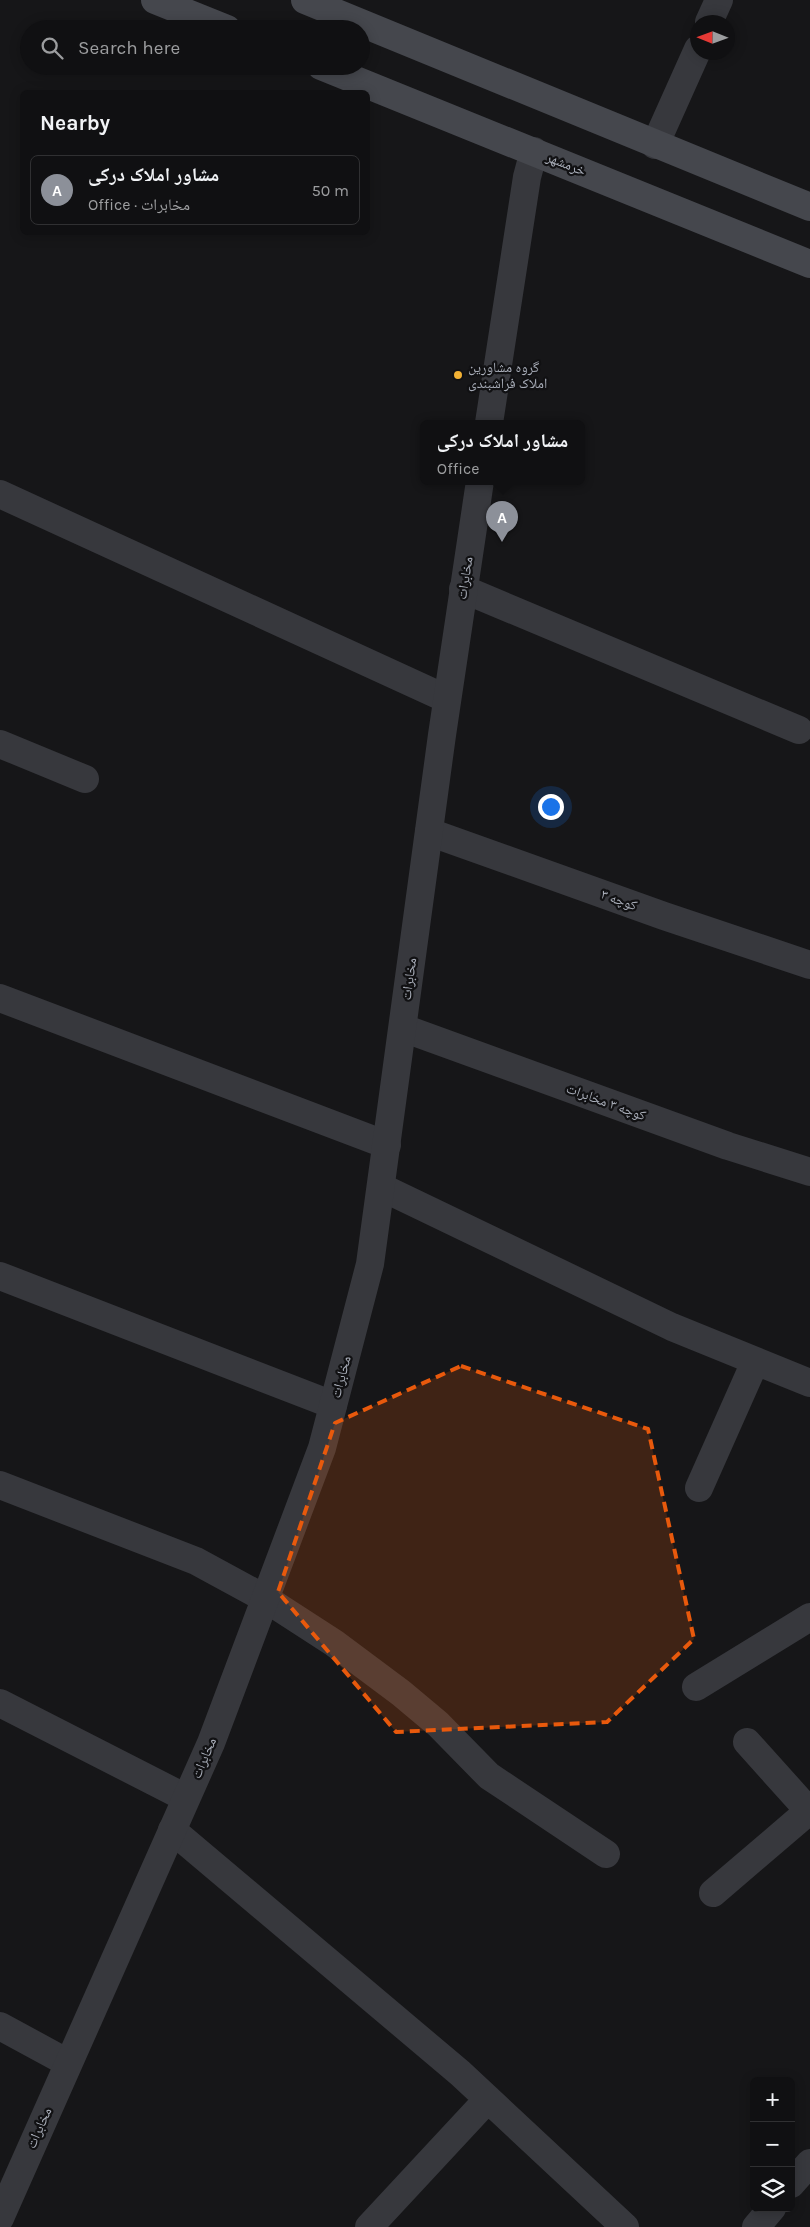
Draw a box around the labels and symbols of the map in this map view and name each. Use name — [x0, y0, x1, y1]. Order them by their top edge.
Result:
north arrow — [690, 15, 735, 60]
street label: خرمشهر — [543, 148, 588, 180]
place label: گروه مشاورین املاک فراشبندی — [468, 359, 547, 392]
marker: گروه مشاورین املاک فراشبندی — [452, 369, 464, 381]
pin: A — [486, 501, 518, 542]
street label: مخابرات — [453, 555, 477, 601]
your location — [538, 794, 564, 820]
street label: کوچه ۳ — [599, 886, 640, 914]
street label: مخابرات — [398, 957, 420, 1001]
street label: کوچه ۳ مخابرات — [564, 1080, 648, 1124]
street label: مخابرات — [327, 1354, 355, 1400]
street label: مخابرات — [188, 1735, 220, 1781]
street label: مخابرات — [23, 2105, 55, 2151]

